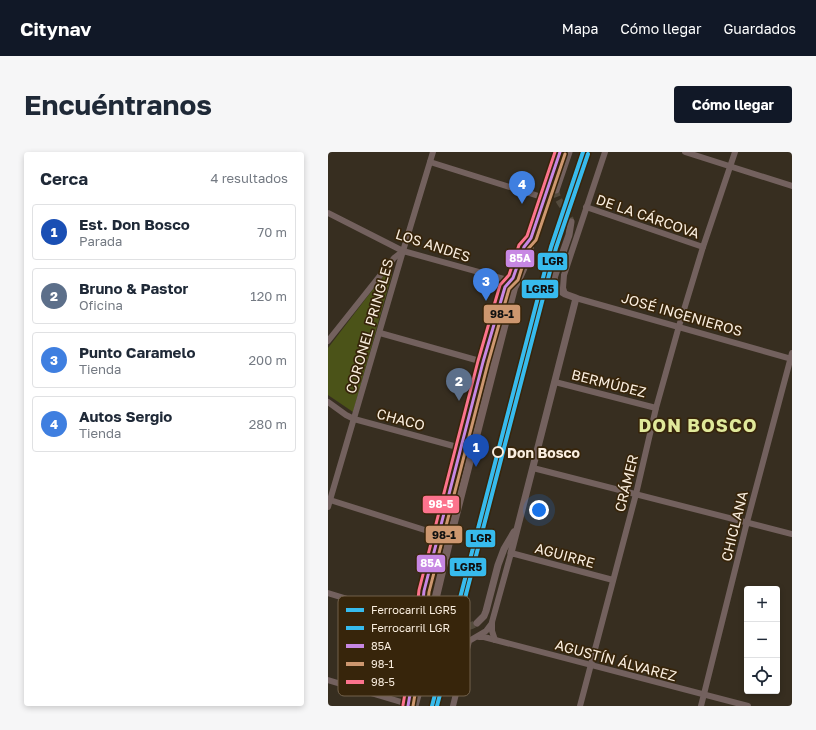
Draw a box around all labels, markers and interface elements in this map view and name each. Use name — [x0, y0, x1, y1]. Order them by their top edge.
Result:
text: Citynav — [20, 17, 92, 40]
text: Mapa — [562, 20, 598, 37]
text: Cómo llegar — [620, 20, 701, 37]
text: Guardados — [723, 20, 796, 37]
button: Cómo llegar — [674, 86, 792, 123]
text: Encuéntranos — [24, 88, 212, 121]
text: Cerca — [40, 168, 88, 189]
text: 4 resultados — [210, 170, 288, 186]
pin: 4 — [509, 171, 535, 204]
street label: DE LA CÁRCOVA — [594, 190, 703, 242]
text: Est. Don Bosco — [79, 215, 190, 233]
text: 1 — [51, 224, 57, 240]
text: 70 m — [257, 224, 287, 240]
street label: LOS ANDES — [393, 225, 473, 265]
text: Parada — [79, 233, 122, 249]
line badge: 85A — [505, 249, 535, 268]
text: 85A — [509, 251, 531, 264]
line badge: LGR — [537, 252, 568, 271]
text: LGR — [542, 254, 564, 267]
street label: CORONEL PRINGLES — [342, 257, 396, 395]
pin: 3 — [473, 268, 499, 301]
text: Bruno & Pastor — [79, 279, 188, 297]
line badge: LGR5 — [521, 279, 559, 299]
text: LGR5 — [526, 282, 555, 295]
text: 2 — [50, 288, 58, 304]
text: 120 m — [250, 288, 287, 304]
street label: JOSÉ INGENIEROS — [620, 289, 744, 339]
text: Oficina — [79, 297, 123, 313]
line badge: 98-1 — [483, 304, 521, 324]
text: 98-1 — [490, 307, 514, 320]
text: Punto Caramelo — [79, 343, 195, 361]
text: 3 — [50, 352, 58, 368]
text: 200 m — [249, 352, 287, 368]
text: Tienda — [79, 361, 121, 377]
street label: BERMÚDEZ — [570, 366, 648, 400]
pin: 2 — [446, 368, 472, 401]
street label: CHACO — [375, 404, 427, 434]
text: Autos Sergio — [79, 407, 172, 425]
district label: DON BOSCO — [638, 414, 758, 436]
text: 4 — [50, 416, 58, 432]
text: 280 m — [249, 416, 287, 432]
text: Tienda — [79, 425, 121, 441]
pin: 1 — [463, 434, 489, 467]
place label: Don Bosco — [507, 444, 580, 461]
marker: Don Bosco — [492, 446, 504, 458]
street label: CRÁMER — [611, 453, 641, 513]
street label: CHICLANA — [717, 488, 751, 563]
line badge: 98-5 — [422, 495, 460, 514]
text: 98-5 — [429, 497, 454, 510]
your location — [529, 500, 549, 520]
line badge: 98-1 — [425, 525, 463, 544]
text: 98-1 — [432, 528, 456, 541]
line badge: LGR — [465, 529, 496, 548]
text: LGR — [470, 531, 492, 544]
street label: AGUIRRE — [533, 539, 597, 571]
line badge: 85A — [416, 554, 446, 573]
text: 85A — [420, 556, 442, 569]
line badge: LGR5 — [449, 557, 487, 577]
text: LGR5 — [454, 560, 483, 573]
map controls — [744, 586, 780, 694]
button: + — [744, 586, 780, 622]
legend — [338, 596, 470, 696]
text: Ferrocarril LGR5 — [371, 603, 456, 616]
text: Ferrocarril LGR — [371, 621, 450, 634]
button: − — [744, 622, 780, 658]
street label: AGUSTÍN ÁLVAREZ — [553, 636, 679, 684]
text: 85A — [371, 639, 392, 652]
text: 98-1 — [371, 657, 394, 670]
button: locate — [744, 658, 780, 694]
text: 98-5 — [371, 675, 395, 688]

